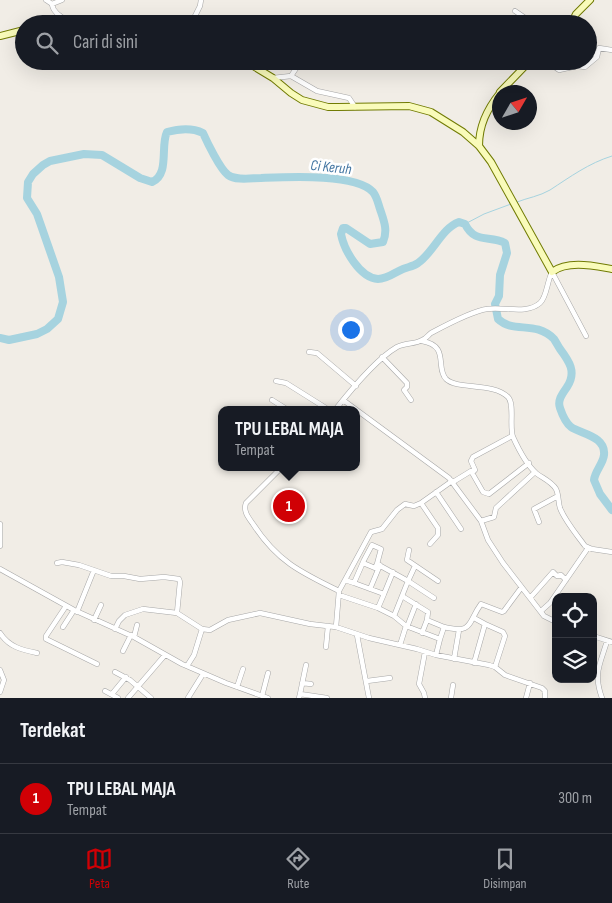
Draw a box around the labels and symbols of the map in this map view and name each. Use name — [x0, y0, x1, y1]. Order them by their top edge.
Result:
north arrow — [492, 85, 537, 130]
water label: Ci Keruh — [310, 156, 352, 179]
your location — [338, 317, 364, 343]
pin: 1 — [273, 487, 305, 525]

